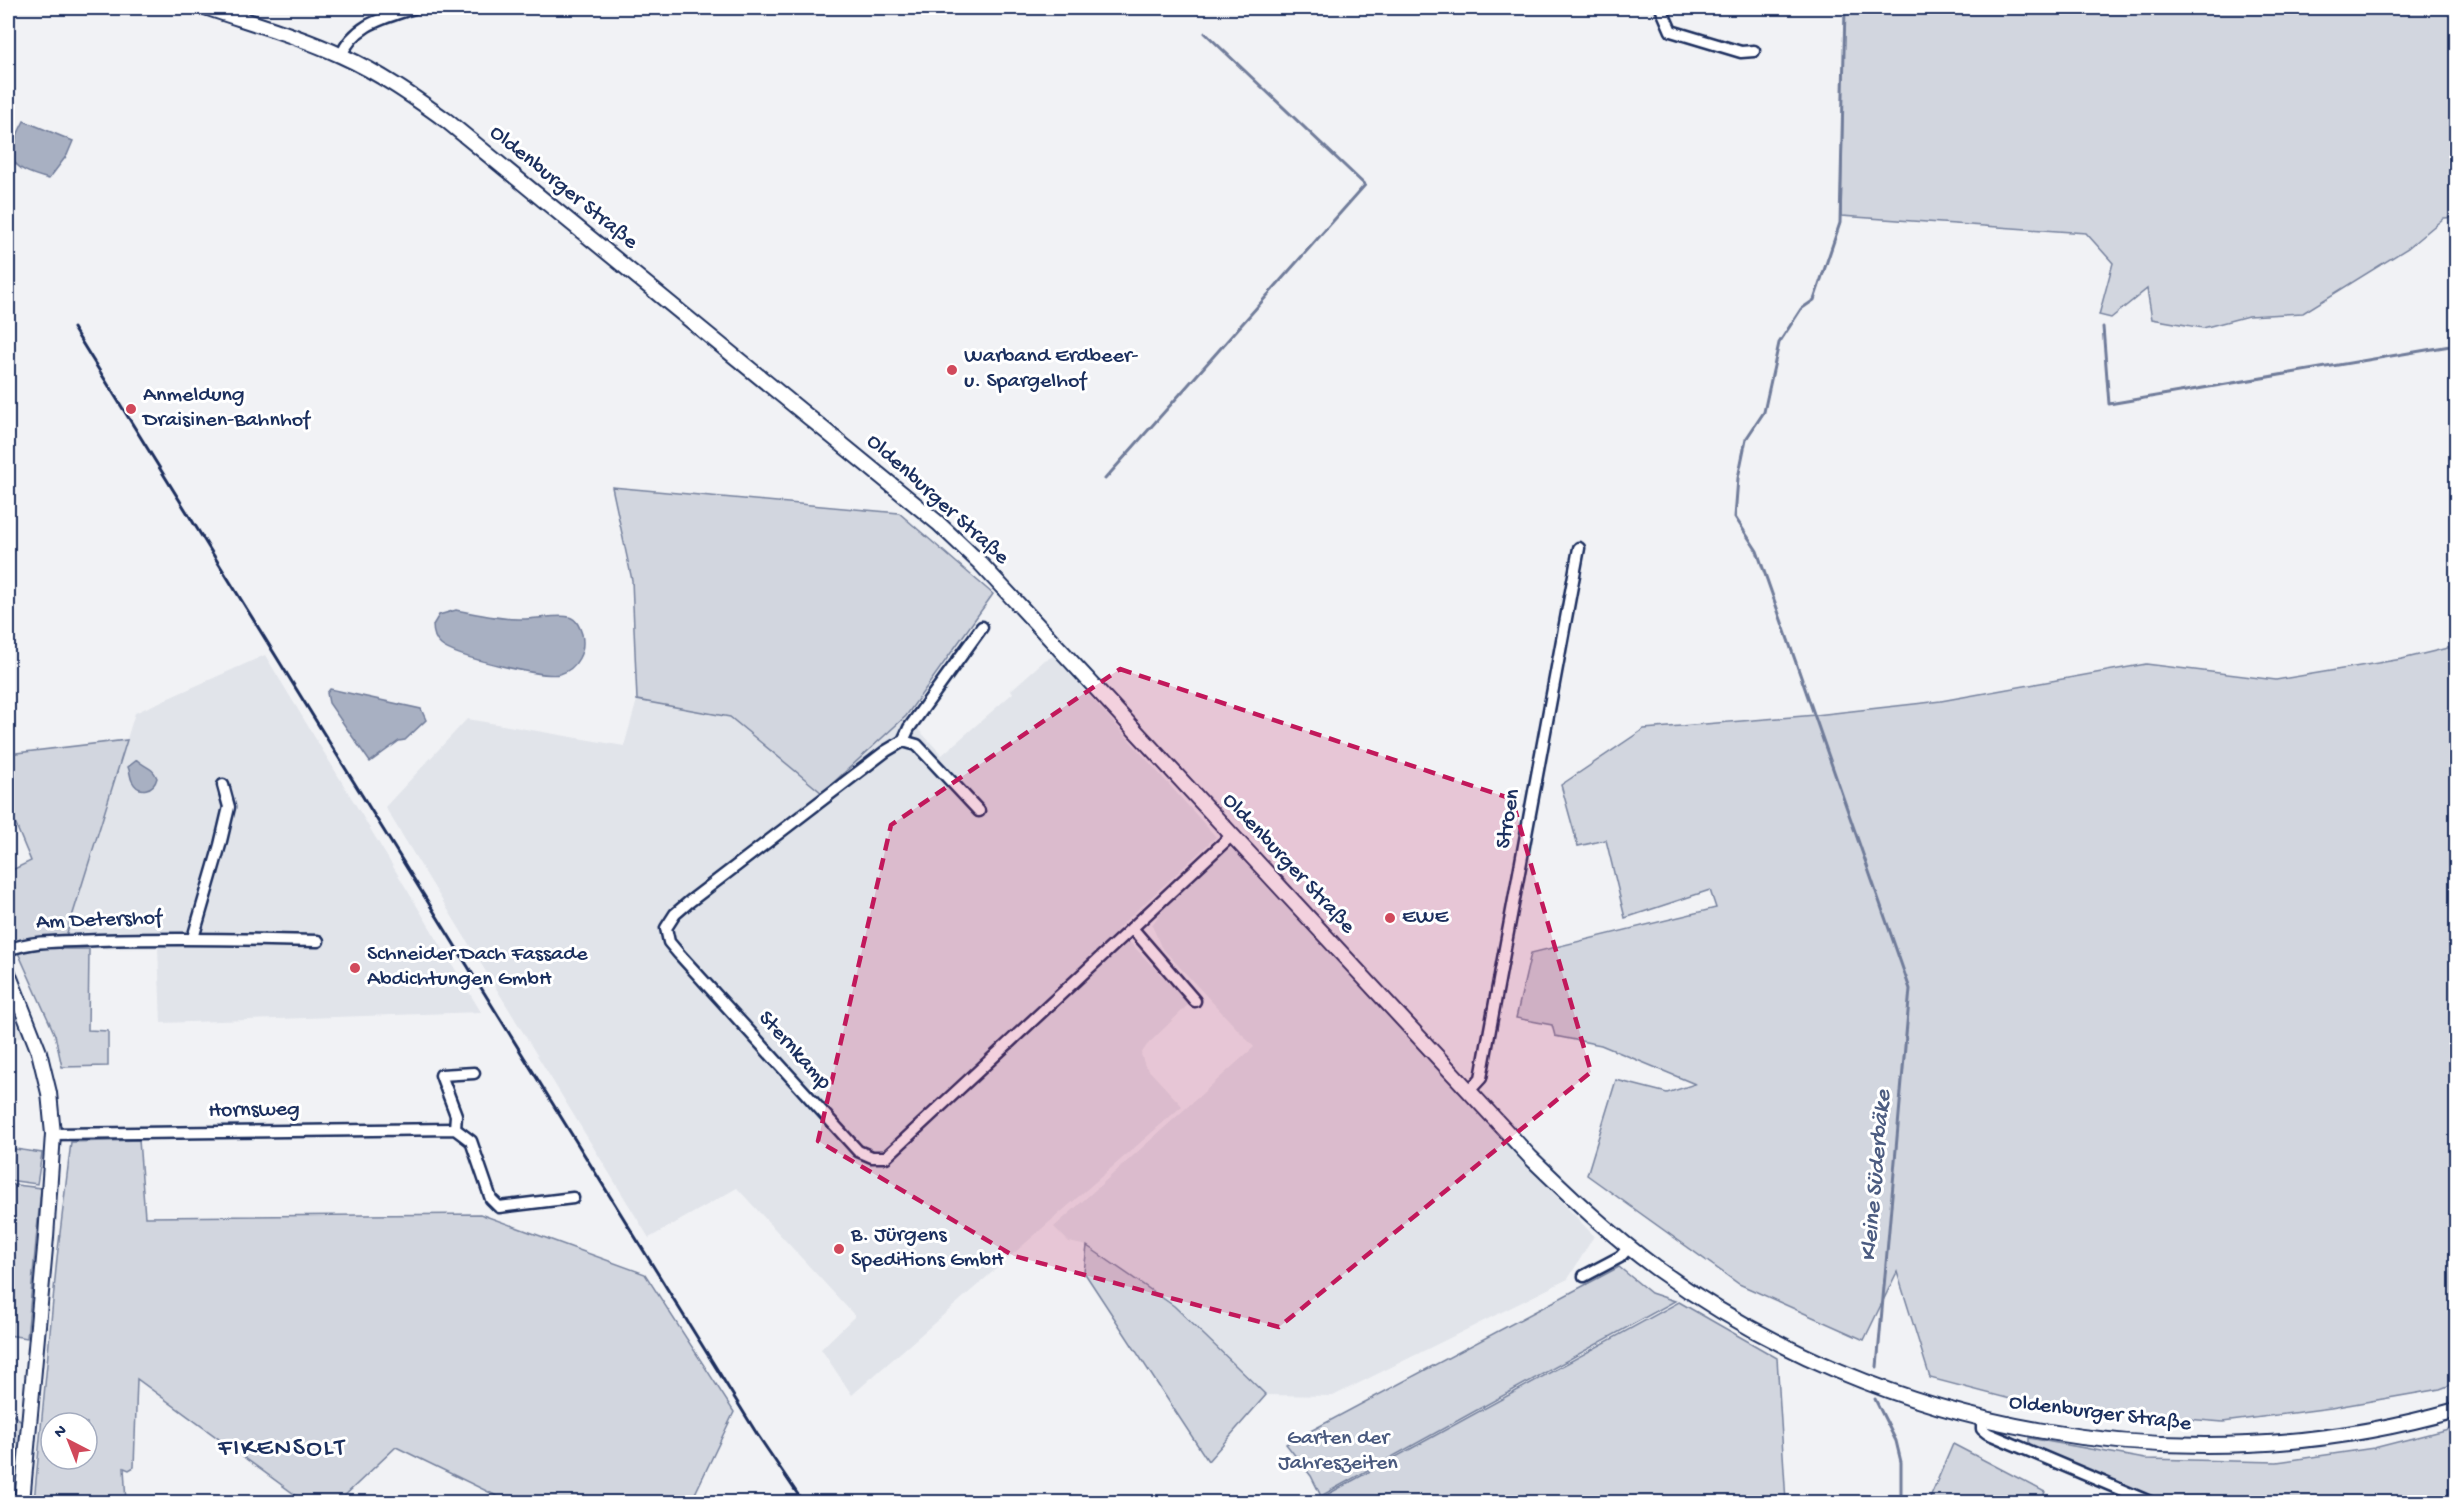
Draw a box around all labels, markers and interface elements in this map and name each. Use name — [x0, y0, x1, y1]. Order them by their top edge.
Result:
street label: Oldenburger Straße — [484, 120, 643, 256]
place label: Warband Erdbeer- u. Spargelhof — [964, 344, 1139, 395]
marker: Warband Erdbeer- u. Spargelhof — [945, 363, 959, 377]
place label: Anmeldung Draisinen-Bahnhof — [141, 383, 312, 434]
marker: Anmeldung Draisinen-Bahnhof — [124, 402, 138, 416]
street label: Oldenburger Straße — [860, 429, 1014, 571]
street label: Stroen — [1491, 787, 1527, 851]
street label: Oldenburger Straße — [1216, 788, 1360, 940]
place label: EWE — [1402, 905, 1449, 931]
street label: Am Detershof — [36, 906, 165, 936]
marker: EWE — [1383, 911, 1397, 925]
place label: Schneider Dach Fassade Abdichtungen GmbH — [367, 942, 588, 993]
marker: Schneider Dach Fassade Abdichtungen GmbH — [348, 961, 362, 975]
street label: Sternkamp — [752, 1006, 836, 1096]
water label: Kleine Süderbäke — [1855, 1087, 1899, 1263]
street label: Hornsweg — [208, 1097, 300, 1125]
place label: B. Jürgens Speditions GmbH — [850, 1223, 1004, 1274]
marker: B. Jürgens Speditions GmbH — [832, 1242, 846, 1256]
street label: Oldenburger Straße — [2007, 1390, 2193, 1438]
north arrow — [39, 1411, 99, 1471]
text: N — [51, 1422, 72, 1443]
park label: Garten der Jahreszeiten — [1278, 1426, 1398, 1477]
district label: FIKENSOLT — [217, 1434, 346, 1465]

